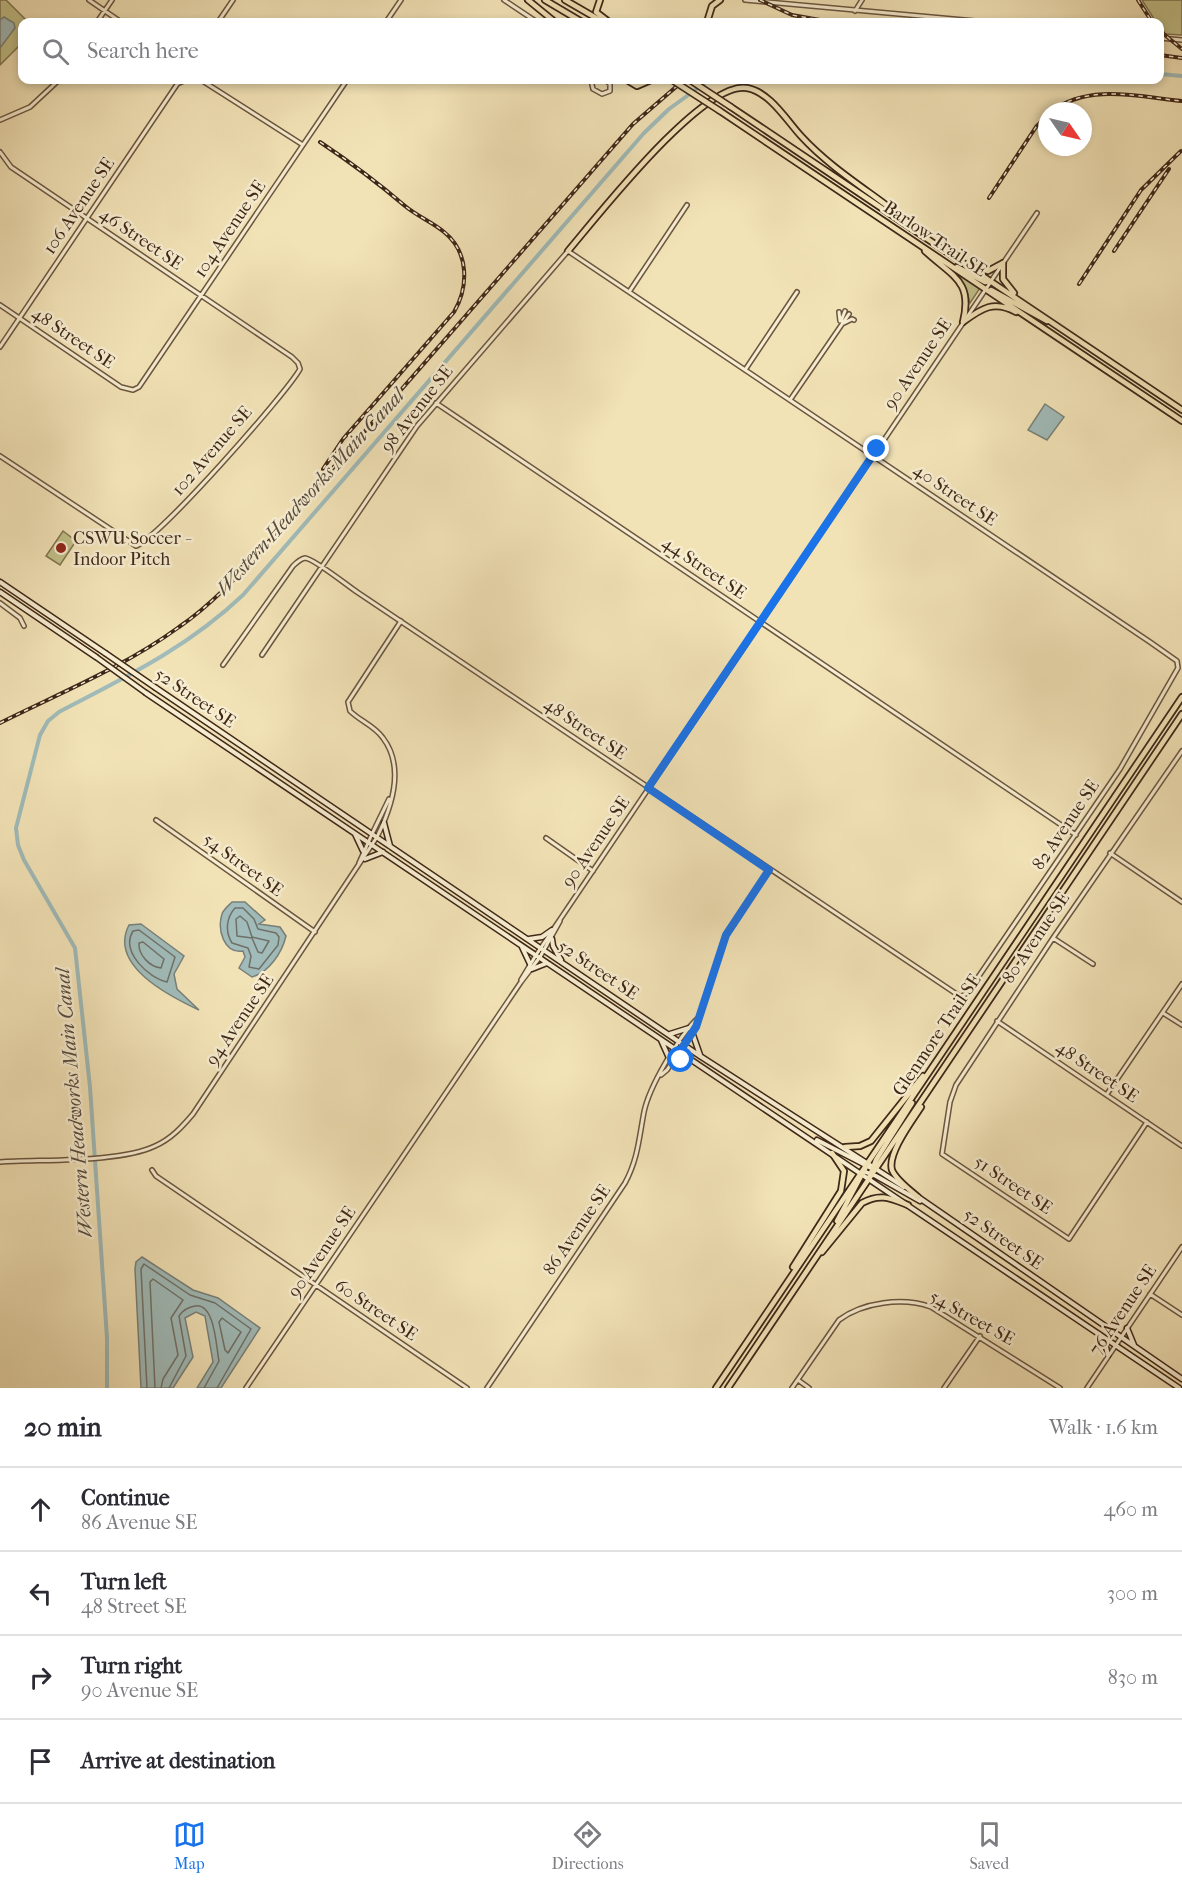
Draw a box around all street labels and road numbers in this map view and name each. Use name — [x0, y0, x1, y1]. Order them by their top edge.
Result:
street label: 106 Avenue SE — [39, 154, 119, 258]
street label: 104 Avenue SE — [190, 176, 270, 282]
street label: Barlow Trail SE — [879, 197, 991, 281]
street label: 46 Street SE — [95, 203, 187, 275]
street label: 48 Street SE — [28, 303, 118, 373]
street label: 90 Avenue SE — [880, 314, 956, 414]
street label: 98 Avenue SE — [377, 361, 457, 457]
street label: 102 Avenue SE — [167, 402, 257, 500]
street label: 40 Street SE — [909, 459, 1001, 531]
street label: 44 Street SE — [658, 532, 750, 604]
street label: 52 Street SE — [151, 663, 239, 733]
street label: 48 Street SE — [540, 694, 630, 764]
street label: 82 Avenue SE — [1028, 776, 1104, 874]
street label: 90 Avenue SE — [558, 792, 634, 892]
street label: 54 Street SE — [199, 829, 287, 901]
street label: 80 Avenue SE — [998, 889, 1074, 987]
street label: 52 Street SE — [554, 935, 642, 1005]
street label: 94 Avenue SE — [202, 970, 278, 1070]
street label: Glenmore Trail SE — [888, 970, 986, 1100]
street label: 48 Street SE — [1052, 1037, 1142, 1107]
street label: 51 Street SE — [970, 1151, 1056, 1219]
street label: 86 Avenue SE — [539, 1181, 615, 1279]
street label: 90 Avenue SE — [284, 1202, 360, 1302]
street label: 52 Street SE — [959, 1204, 1047, 1274]
street label: 76 Avenue SE — [1085, 1261, 1161, 1359]
street label: 60 Street SE — [331, 1275, 421, 1345]
street label: 54 Street SE — [926, 1286, 1018, 1350]

